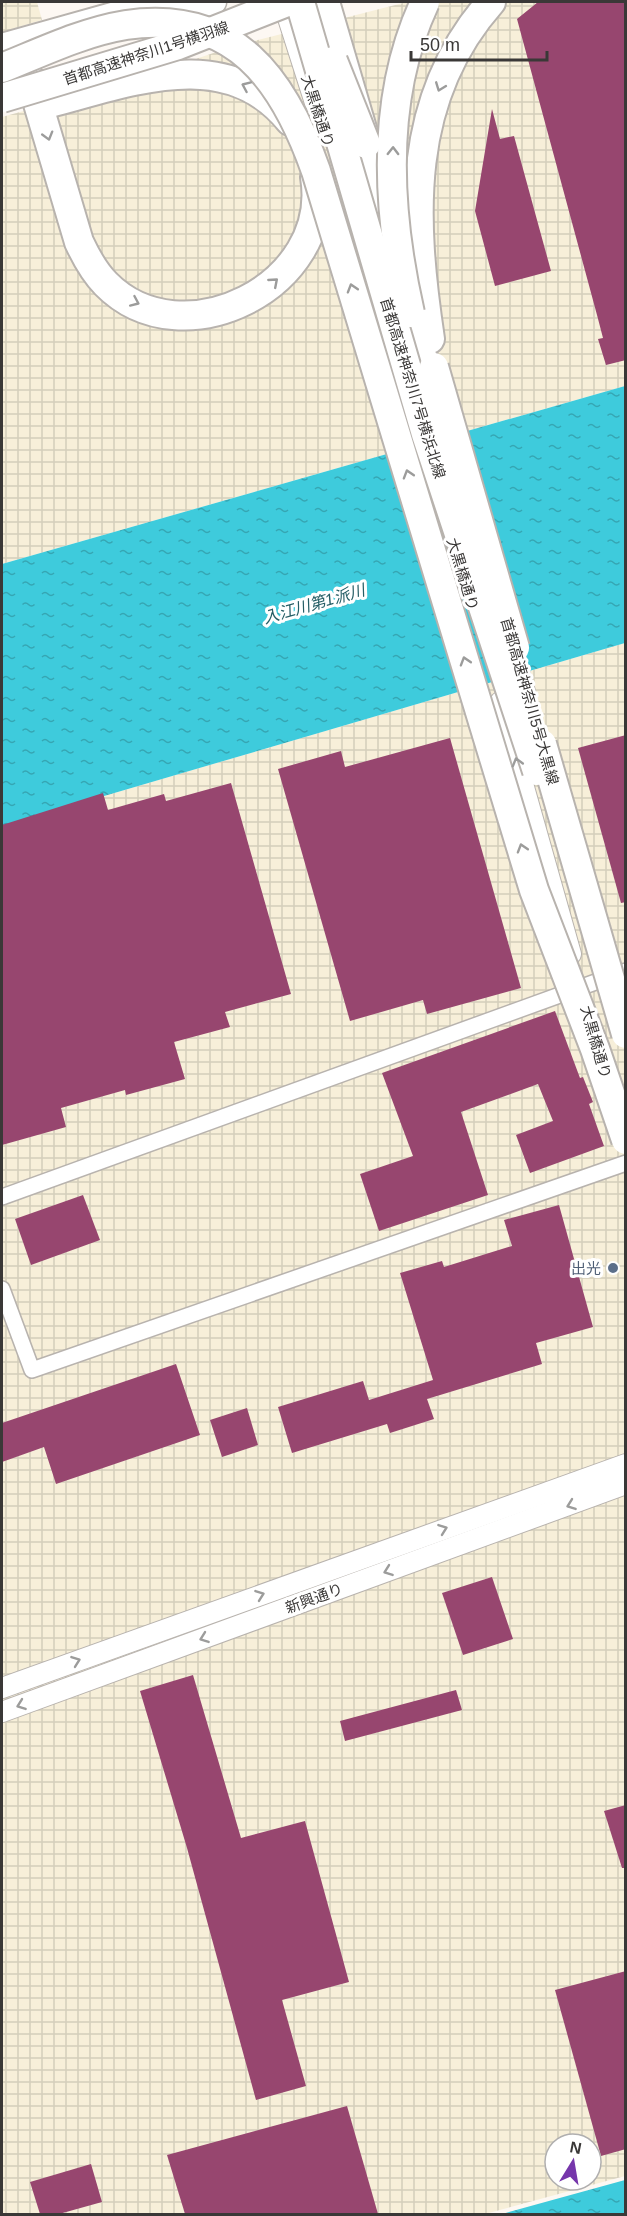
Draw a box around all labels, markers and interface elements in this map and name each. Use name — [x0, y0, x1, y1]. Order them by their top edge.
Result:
street label: 首都高速神奈川1号横羽線 — [61, 18, 231, 88]
scale bar — [411, 24, 548, 62]
text: 50 m — [420, 35, 460, 55]
street label: 大黒橋通り — [298, 73, 338, 149]
one-way arrow — [241, 81, 252, 93]
one-way arrow — [435, 81, 447, 92]
one-way arrow — [40, 131, 53, 141]
one-way arrow — [387, 147, 399, 156]
one-way arrow — [267, 278, 278, 289]
one-way arrow — [347, 283, 359, 294]
one-way arrow — [129, 295, 140, 307]
street label: 首都高速神奈川7号横浜北線 — [377, 295, 449, 481]
one-way arrow — [403, 469, 416, 480]
street label: 大黒橋通り — [444, 536, 482, 612]
water label: 入江川第1派川 — [261, 581, 369, 627]
street label: 首都高速神奈川5号大黒線 — [498, 615, 562, 787]
one-way arrow — [460, 656, 472, 667]
one-way arrow — [512, 757, 524, 768]
one-way arrow — [517, 843, 529, 854]
street label: 大黒橋通り — [577, 1004, 615, 1080]
place label: 出光 — [571, 1260, 601, 1277]
marker: 出光 — [606, 1261, 620, 1275]
one-way arrow — [566, 1497, 577, 1510]
one-way arrow — [437, 1524, 448, 1537]
one-way arrow — [383, 1564, 393, 1577]
street label: 新興通り — [283, 1580, 345, 1616]
one-way arrow — [254, 1590, 265, 1603]
one-way arrow — [199, 1631, 210, 1644]
one-way arrow — [70, 1656, 81, 1669]
one-way arrow — [16, 1697, 27, 1710]
north arrow — [543, 2132, 603, 2192]
text: N — [568, 2138, 583, 2157]

